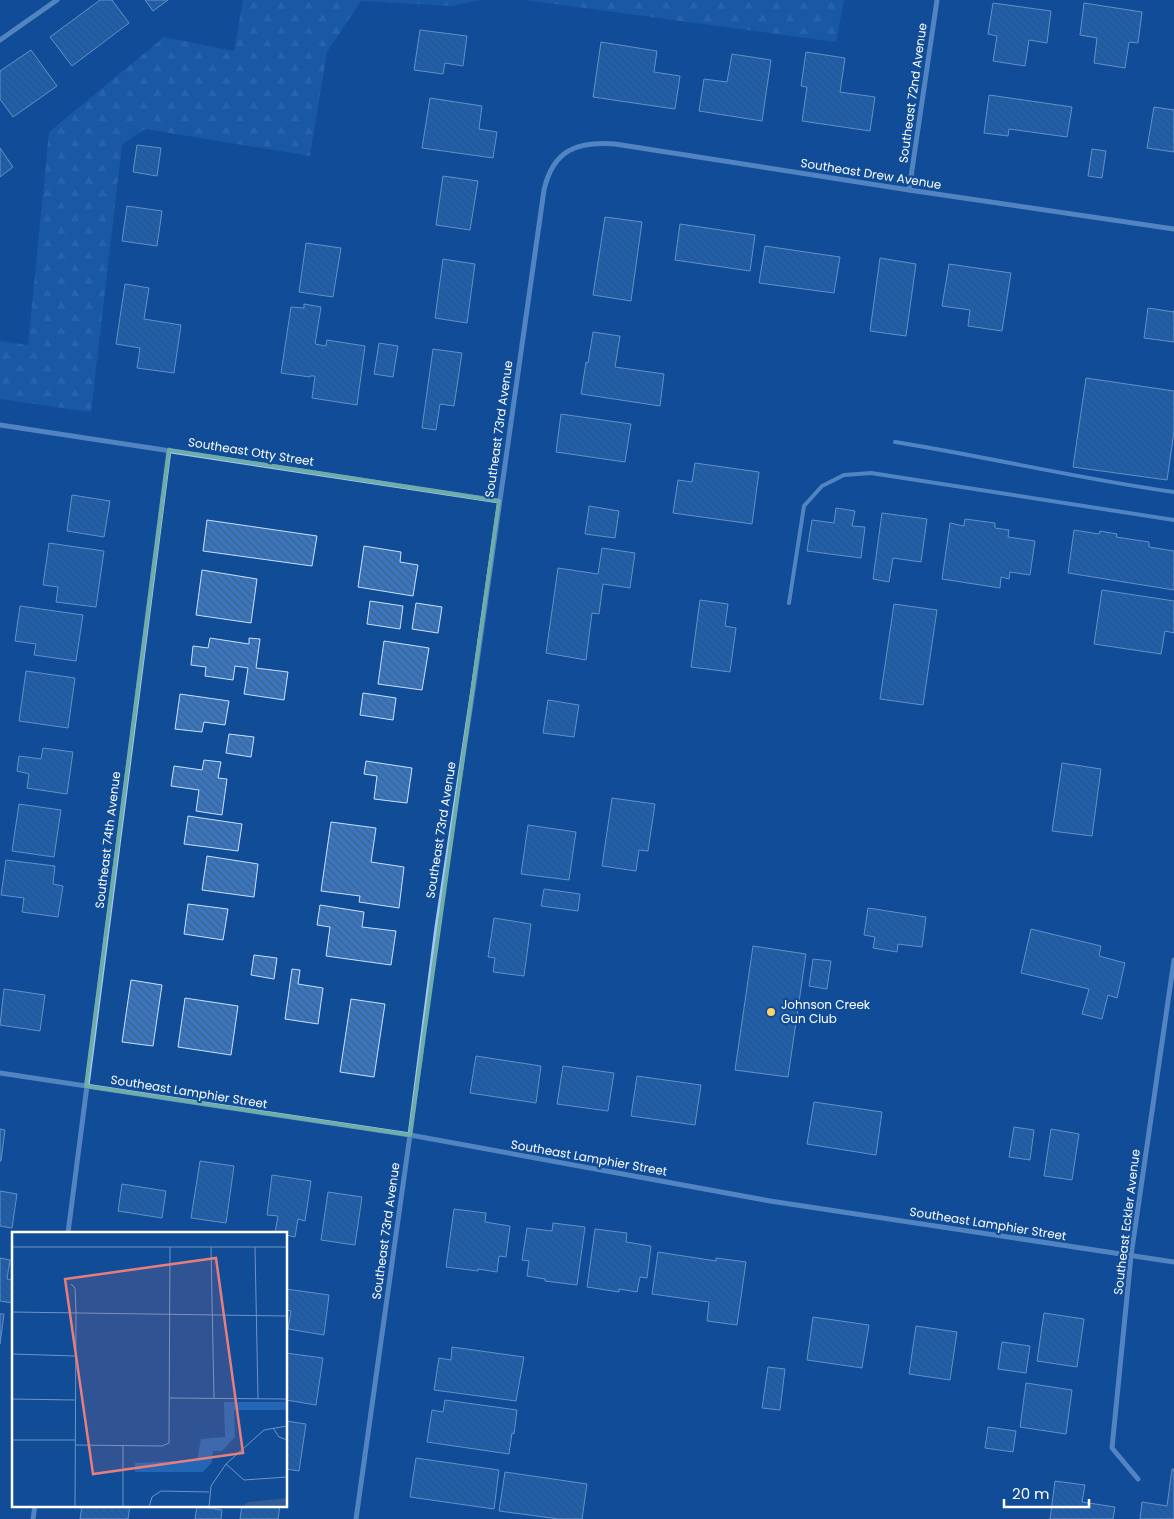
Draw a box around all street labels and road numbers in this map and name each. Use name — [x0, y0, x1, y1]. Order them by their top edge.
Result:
street label: Southeast 72nd Avenue — [894, 22, 931, 164]
street label: Southeast Drew Avenue — [799, 154, 943, 193]
street label: Southeast 73rd Avenue — [480, 359, 517, 499]
street label: Southeast Otty Street — [187, 433, 315, 470]
street label: Southeast 73rd Avenue — [421, 760, 460, 900]
street label: Southeast 74th Avenue — [91, 770, 124, 910]
street label: Southeast Lamphier Street — [109, 1071, 269, 1112]
street label: Southeast Lamphier Street — [510, 1135, 669, 1180]
street label: Southeast Eckler Avenue — [1109, 1148, 1144, 1296]
street label: Southeast 73rd Avenue — [367, 1161, 404, 1301]
street label: Southeast Lamphier Street — [908, 1203, 1068, 1244]

